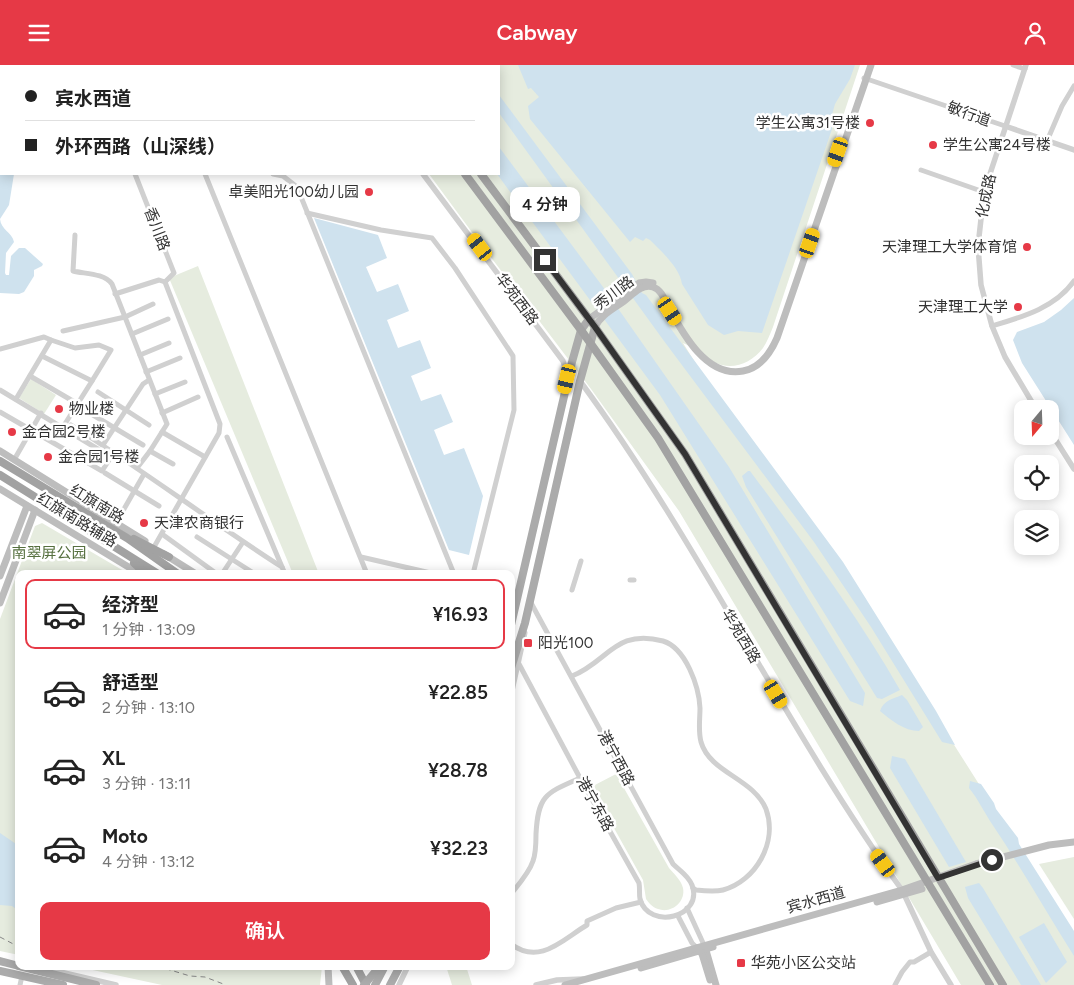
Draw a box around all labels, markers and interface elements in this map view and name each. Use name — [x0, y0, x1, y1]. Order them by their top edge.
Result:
icon: menu — [25, 19, 53, 47]
text: Cabway — [496, 19, 578, 46]
icon: person — [1021, 19, 1049, 47]
text: 宾水西道 — [55, 87, 131, 110]
street label: 敏行道 — [945, 98, 993, 130]
place label: 学生公寓31号楼 — [756, 114, 860, 132]
marker: 学生公寓31号楼 — [864, 117, 876, 129]
text: 外环西路（山深线） — [55, 135, 226, 158]
car — [826, 135, 849, 169]
place label: 学生公寓24号楼 — [943, 136, 1051, 154]
marker: 学生公寓24号楼 — [927, 139, 939, 151]
street label: 化成路 — [973, 172, 999, 220]
place label: 卓美阳光100幼儿园 — [229, 183, 359, 201]
marker: 卓美阳光100幼儿园 — [363, 186, 375, 198]
callout: 4 分钟 — [510, 187, 580, 223]
text: 4 分钟 — [522, 195, 568, 214]
street label: 香川路 — [141, 205, 173, 253]
car — [798, 226, 821, 260]
car — [464, 231, 495, 263]
place label: 天津理工大学体育馆 — [882, 238, 1017, 256]
marker: 天津理工大学体育馆 — [1021, 241, 1033, 253]
route end — [534, 249, 556, 271]
street label: 华苑西路 — [492, 270, 542, 328]
street label: 秀川路 — [591, 272, 637, 314]
car — [655, 294, 684, 328]
place label: 天津理工大学 — [918, 298, 1008, 316]
marker: 天津理工大学 — [1012, 301, 1024, 313]
car — [556, 363, 577, 395]
place label: 物业楼 — [69, 400, 114, 418]
north arrow — [1014, 400, 1059, 445]
map controls — [1014, 400, 1059, 555]
marker: 物业楼 — [53, 403, 65, 415]
place label: 金合园2号楼 — [22, 423, 105, 441]
marker: 金合园2号楼 — [6, 426, 18, 438]
place label: 金合园1号楼 — [58, 448, 139, 466]
marker: 金合园1号楼 — [42, 451, 54, 463]
button: locate — [1014, 455, 1059, 500]
street label: 红旗南路 — [67, 481, 127, 527]
street label: 红旗南路辅路 — [34, 489, 120, 551]
button: layers — [1014, 510, 1059, 555]
place label: 天津农商银行 — [154, 514, 244, 532]
marker: 天津农商银行 — [138, 517, 150, 529]
park label: 南翠屏公园 — [11, 544, 87, 562]
icon: car — [42, 592, 87, 637]
text: 经济型 — [102, 593, 159, 616]
text: ¥16.93 — [432, 603, 488, 626]
street label: 华苑西路 — [718, 606, 764, 666]
text: 1 分钟 · 13:09 — [102, 620, 195, 639]
place label: 阳光100 — [538, 634, 593, 652]
marker: 阳光100 — [522, 637, 534, 649]
icon: car — [42, 670, 87, 715]
text: 舒适型 — [102, 671, 159, 694]
car — [761, 677, 790, 711]
text: ¥22.85 — [428, 681, 488, 704]
text: 2 分钟 · 13:10 — [102, 698, 195, 717]
street label: 港宁西路 — [594, 727, 638, 789]
text: XL — [102, 747, 125, 770]
icon: car — [42, 748, 87, 793]
text: ¥28.78 — [428, 759, 488, 782]
street label: 港宁东路 — [573, 773, 617, 835]
text: 3 分钟 · 13:11 — [102, 774, 191, 793]
text: Moto — [102, 825, 148, 848]
icon: car — [42, 826, 87, 871]
text: ¥32.23 — [430, 837, 488, 860]
car — [868, 846, 897, 880]
route start — [981, 849, 1003, 871]
text: 4 分钟 · 13:12 — [102, 852, 195, 871]
street label: 宾水西道 — [785, 883, 847, 917]
button: 确认 — [40, 902, 490, 960]
place label: 华苑小区公交站 — [751, 954, 856, 972]
marker: 华苑小区公交站 — [735, 957, 747, 969]

